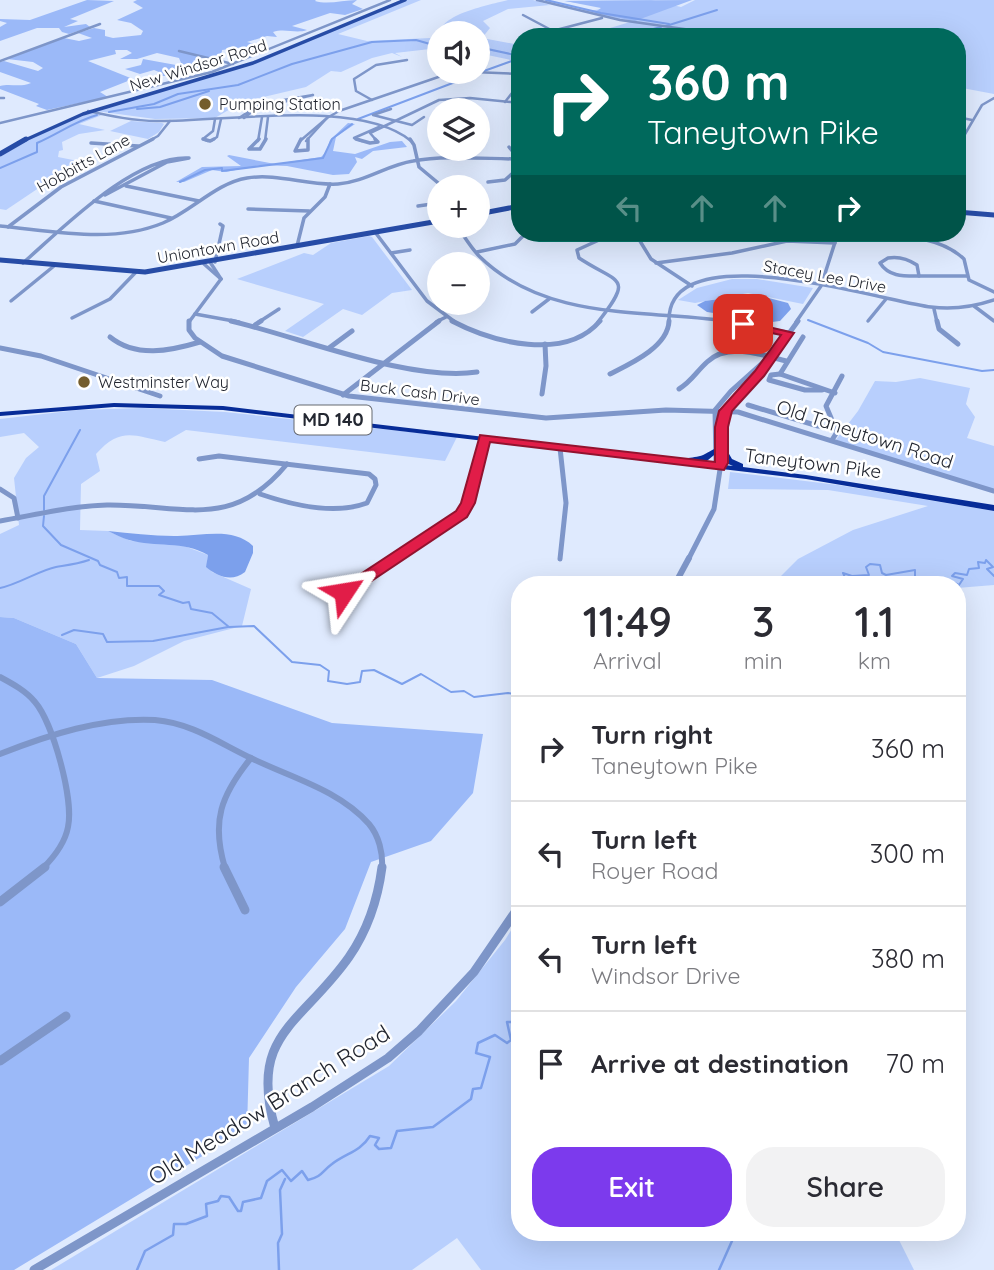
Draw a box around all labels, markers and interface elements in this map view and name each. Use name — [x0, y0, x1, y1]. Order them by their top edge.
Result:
map controls — [427, 21, 490, 315]
button: sound — [427, 21, 490, 84]
street label: New Windsor Road — [127, 35, 269, 95]
text: 360 m — [647, 51, 789, 112]
icon: right — [532, 56, 623, 147]
place label: Pumping Station — [219, 94, 341, 114]
marker: Pumping Station — [197, 96, 213, 112]
button: layers — [427, 98, 490, 161]
text: Taneytown Pike — [647, 112, 879, 152]
street label: Hobbitts Lane — [33, 129, 133, 197]
button: + — [427, 175, 490, 238]
icon: left — [610, 189, 648, 227]
icon: ahead — [683, 189, 721, 227]
icon: ahead — [756, 189, 794, 227]
icon: right — [829, 189, 867, 227]
street label: Uniontown Road — [156, 226, 280, 268]
button: − — [427, 252, 490, 315]
street label: Stacey Lee Drive — [762, 255, 888, 297]
pin — [713, 294, 773, 354]
icon: arrive — [724, 305, 762, 343]
place label: Westminster Way — [98, 372, 229, 392]
marker: Westminster Way — [76, 374, 92, 390]
street label: Buck Cash Drive — [359, 375, 481, 409]
street label: Old Taneytown Road — [774, 394, 956, 474]
road number: MD 140 — [294, 406, 372, 434]
street label: Taneytown Pike — [743, 443, 883, 483]
position arrow — [307, 555, 381, 629]
text: 11:49 — [583, 595, 672, 648]
text: 3 — [752, 595, 774, 648]
text: 1.1 — [855, 595, 894, 648]
text: Arrival — [593, 646, 662, 675]
text: min — [744, 646, 783, 675]
text: km — [858, 646, 891, 675]
text: Turn right — [591, 718, 713, 751]
icon: right — [532, 730, 570, 768]
text: 360 m — [871, 732, 945, 765]
text: Taneytown Pike — [591, 751, 758, 780]
text: Turn left — [591, 823, 698, 856]
icon: left — [532, 835, 570, 873]
text: 300 m — [870, 837, 945, 870]
text: Royer Road — [591, 856, 718, 885]
text: Turn left — [591, 928, 698, 961]
icon: left — [532, 940, 570, 978]
text: 380 m — [871, 942, 945, 975]
text: Windsor Drive — [591, 961, 741, 990]
street label: Old Meadow Branch Road — [143, 1018, 395, 1191]
icon: arrive — [532, 1045, 570, 1083]
text: Arrive at destination — [591, 1047, 849, 1080]
text: 70 m — [885, 1047, 945, 1080]
button: Exit — [532, 1147, 732, 1227]
button: Share — [746, 1147, 945, 1227]

